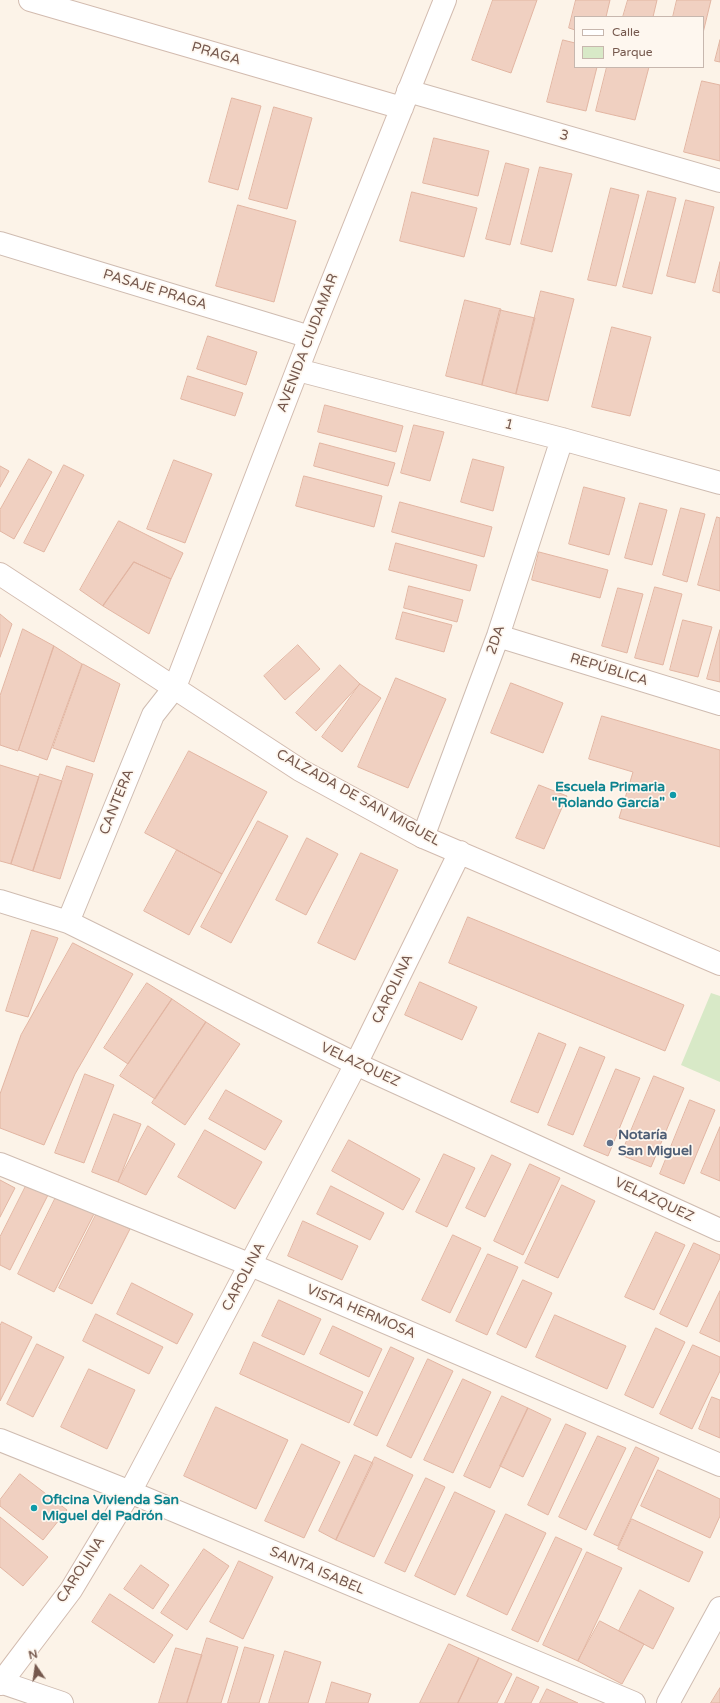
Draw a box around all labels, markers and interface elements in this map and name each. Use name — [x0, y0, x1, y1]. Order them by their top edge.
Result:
legend — [574, 16, 704, 68]
text: Calle — [612, 25, 640, 39]
street label: PRAGA — [189, 39, 243, 69]
text: Parque — [612, 45, 653, 59]
street label: 3 — [557, 127, 571, 145]
street label: PASAJE PRAGA — [101, 266, 209, 314]
street label: AVENIDA CIUDAMAR — [274, 271, 342, 415]
street label: 1 — [503, 416, 515, 434]
street label: 2DA — [483, 623, 509, 657]
street label: REPÚBLICA — [568, 650, 650, 690]
street label: CALZADA DE SAN MIGUEL — [273, 746, 443, 850]
street label: CANTERA — [96, 767, 138, 837]
place label: Escuela Primaria "Rolando García" — [552, 779, 665, 812]
marker: Escuela Primaria "Rolando García" — [668, 790, 678, 800]
street label: CAROLINA — [369, 952, 417, 1026]
street label: VELAZQUEZ — [318, 1039, 402, 1091]
place label: Notaría San Miguel — [618, 1127, 692, 1160]
marker: Notaría San Miguel — [605, 1138, 615, 1148]
street label: VELAZQUEZ — [612, 1174, 696, 1226]
street label: CAROLINA — [219, 1240, 269, 1314]
street label: VISTA HERMOSA — [304, 1281, 418, 1343]
place label: Oficina Vivienda San Miguel del Padrón — [42, 1492, 179, 1524]
marker: Oficina Vivienda San Miguel del Padrón — [29, 1503, 39, 1513]
street label: CAROLINA — [53, 1534, 109, 1606]
street label: SANTA ISABEL — [267, 1543, 367, 1599]
north arrow — [16, 1647, 56, 1687]
text: N — [27, 1647, 39, 1662]

